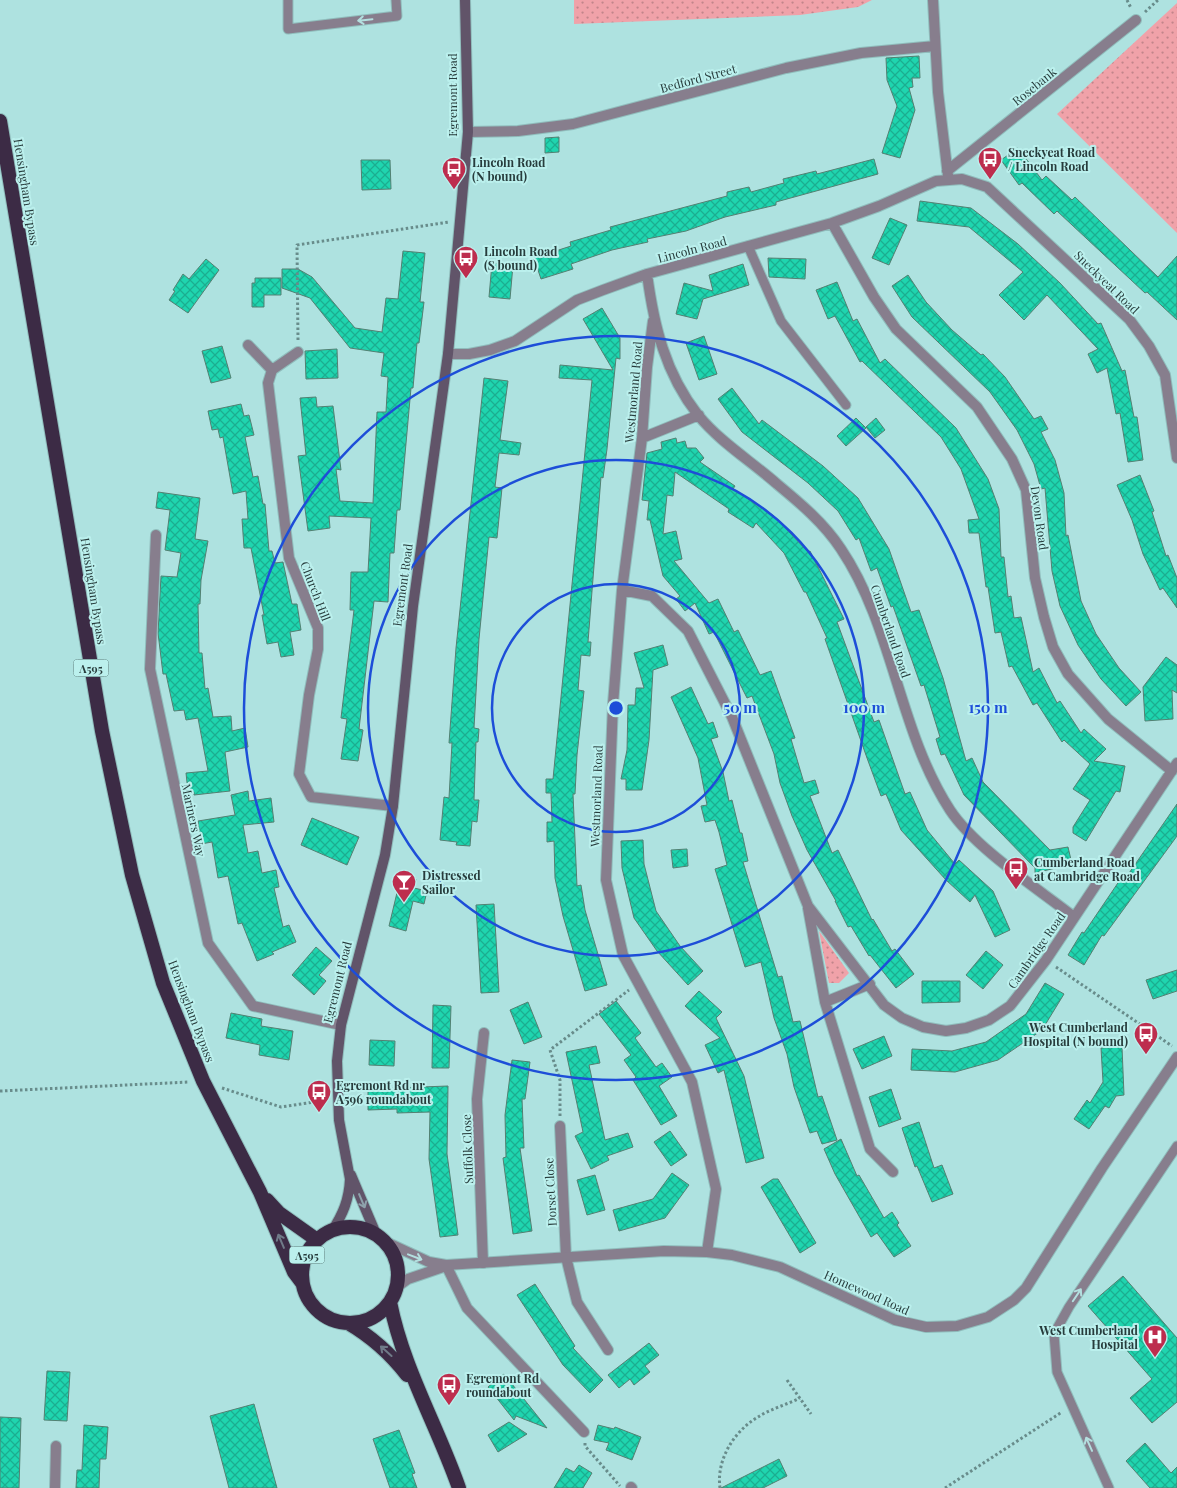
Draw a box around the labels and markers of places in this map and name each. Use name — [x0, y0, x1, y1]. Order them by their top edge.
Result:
place label: Sneckyeat Road / Lincoln Road — [1008, 144, 1095, 174]
bus stop icon: Sneckyeat Road / Lincoln Road — [977, 146, 1003, 180]
place label: Lincoln Road (N bound) — [472, 154, 545, 184]
bus stop icon: Lincoln Road (N bound) — [441, 156, 467, 190]
place label: Lincoln Road (S bound) — [484, 243, 557, 273]
bus stop icon: Lincoln Road (S bound) — [453, 245, 479, 279]
centre of rings — [607, 699, 625, 717]
place label: Cumberland Road at Cambridge Road — [1034, 854, 1140, 884]
bus stop icon: Cumberland Road at Cambridge Road — [1003, 856, 1029, 890]
place label: Distressed Sailor — [422, 867, 481, 897]
bar icon: Distressed Sailor — [391, 869, 417, 903]
place label: West Cumberland Hospital (N bound) — [1023, 1019, 1128, 1049]
bus stop icon: West Cumberland Hospital (N bound) — [1133, 1021, 1159, 1055]
place label: Egremont Rd nr A596 roundabout — [335, 1077, 432, 1107]
bus stop icon: Egremont Rd nr A596 roundabout — [306, 1079, 332, 1113]
place label: West Cumberland Hospital — [1038, 1322, 1138, 1352]
hospital icon: West Cumberland Hospital — [1142, 1324, 1168, 1358]
place label: Egremont Rd roundabout — [466, 1370, 539, 1400]
bus stop icon: Egremont Rd roundabout — [436, 1372, 462, 1406]

